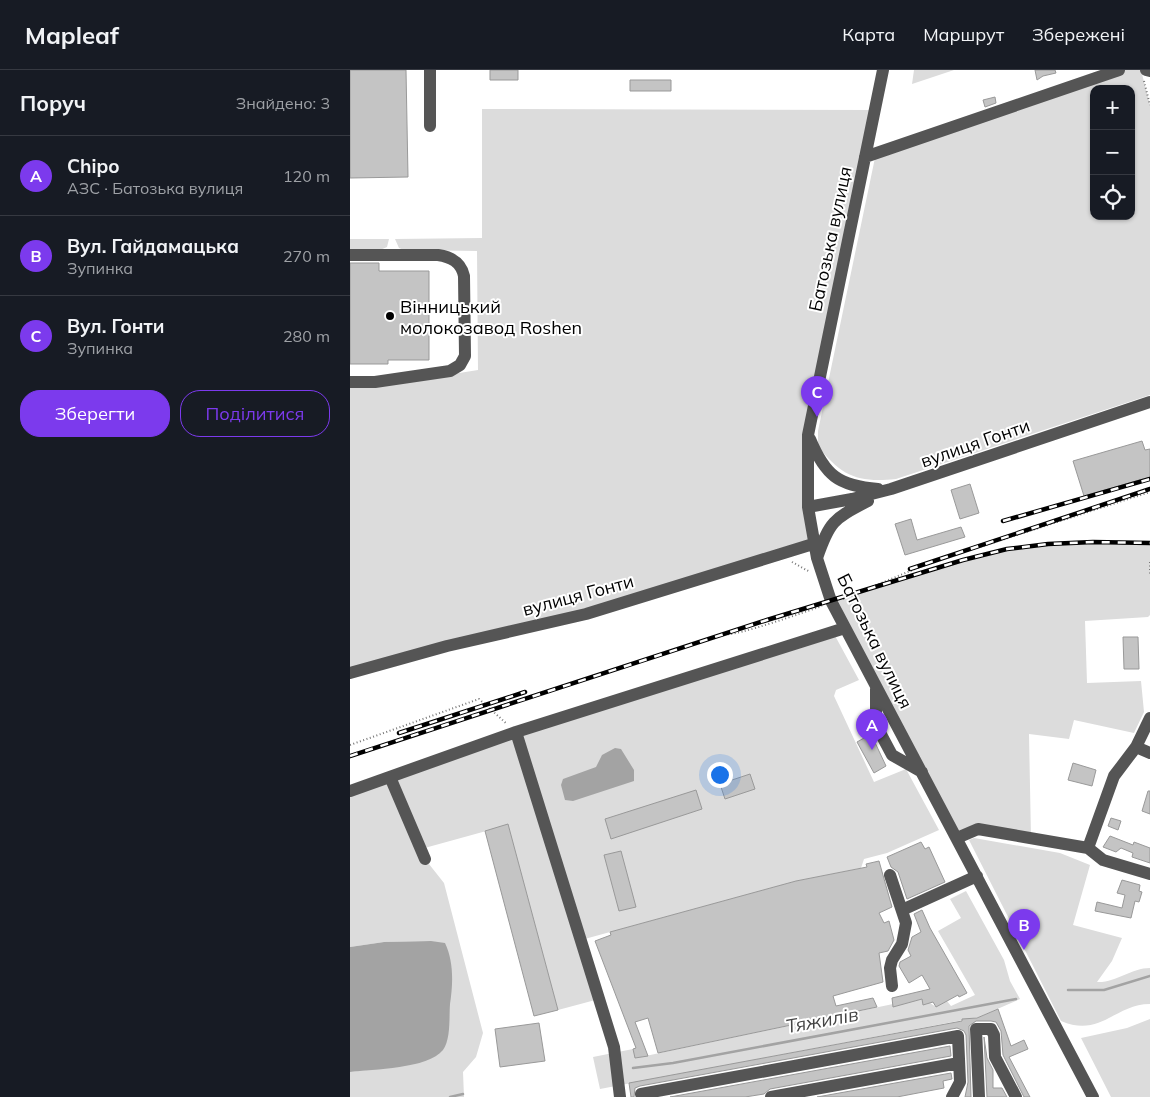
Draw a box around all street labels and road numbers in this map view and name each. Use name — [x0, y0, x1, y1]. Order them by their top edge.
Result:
street label: Батозька вулиця — [803, 164, 857, 314]
street label: вулиця Гонти — [917, 414, 1033, 472]
street label: вулиця Гонти — [520, 569, 636, 621]
street label: Батозька вулиця — [832, 570, 918, 712]

